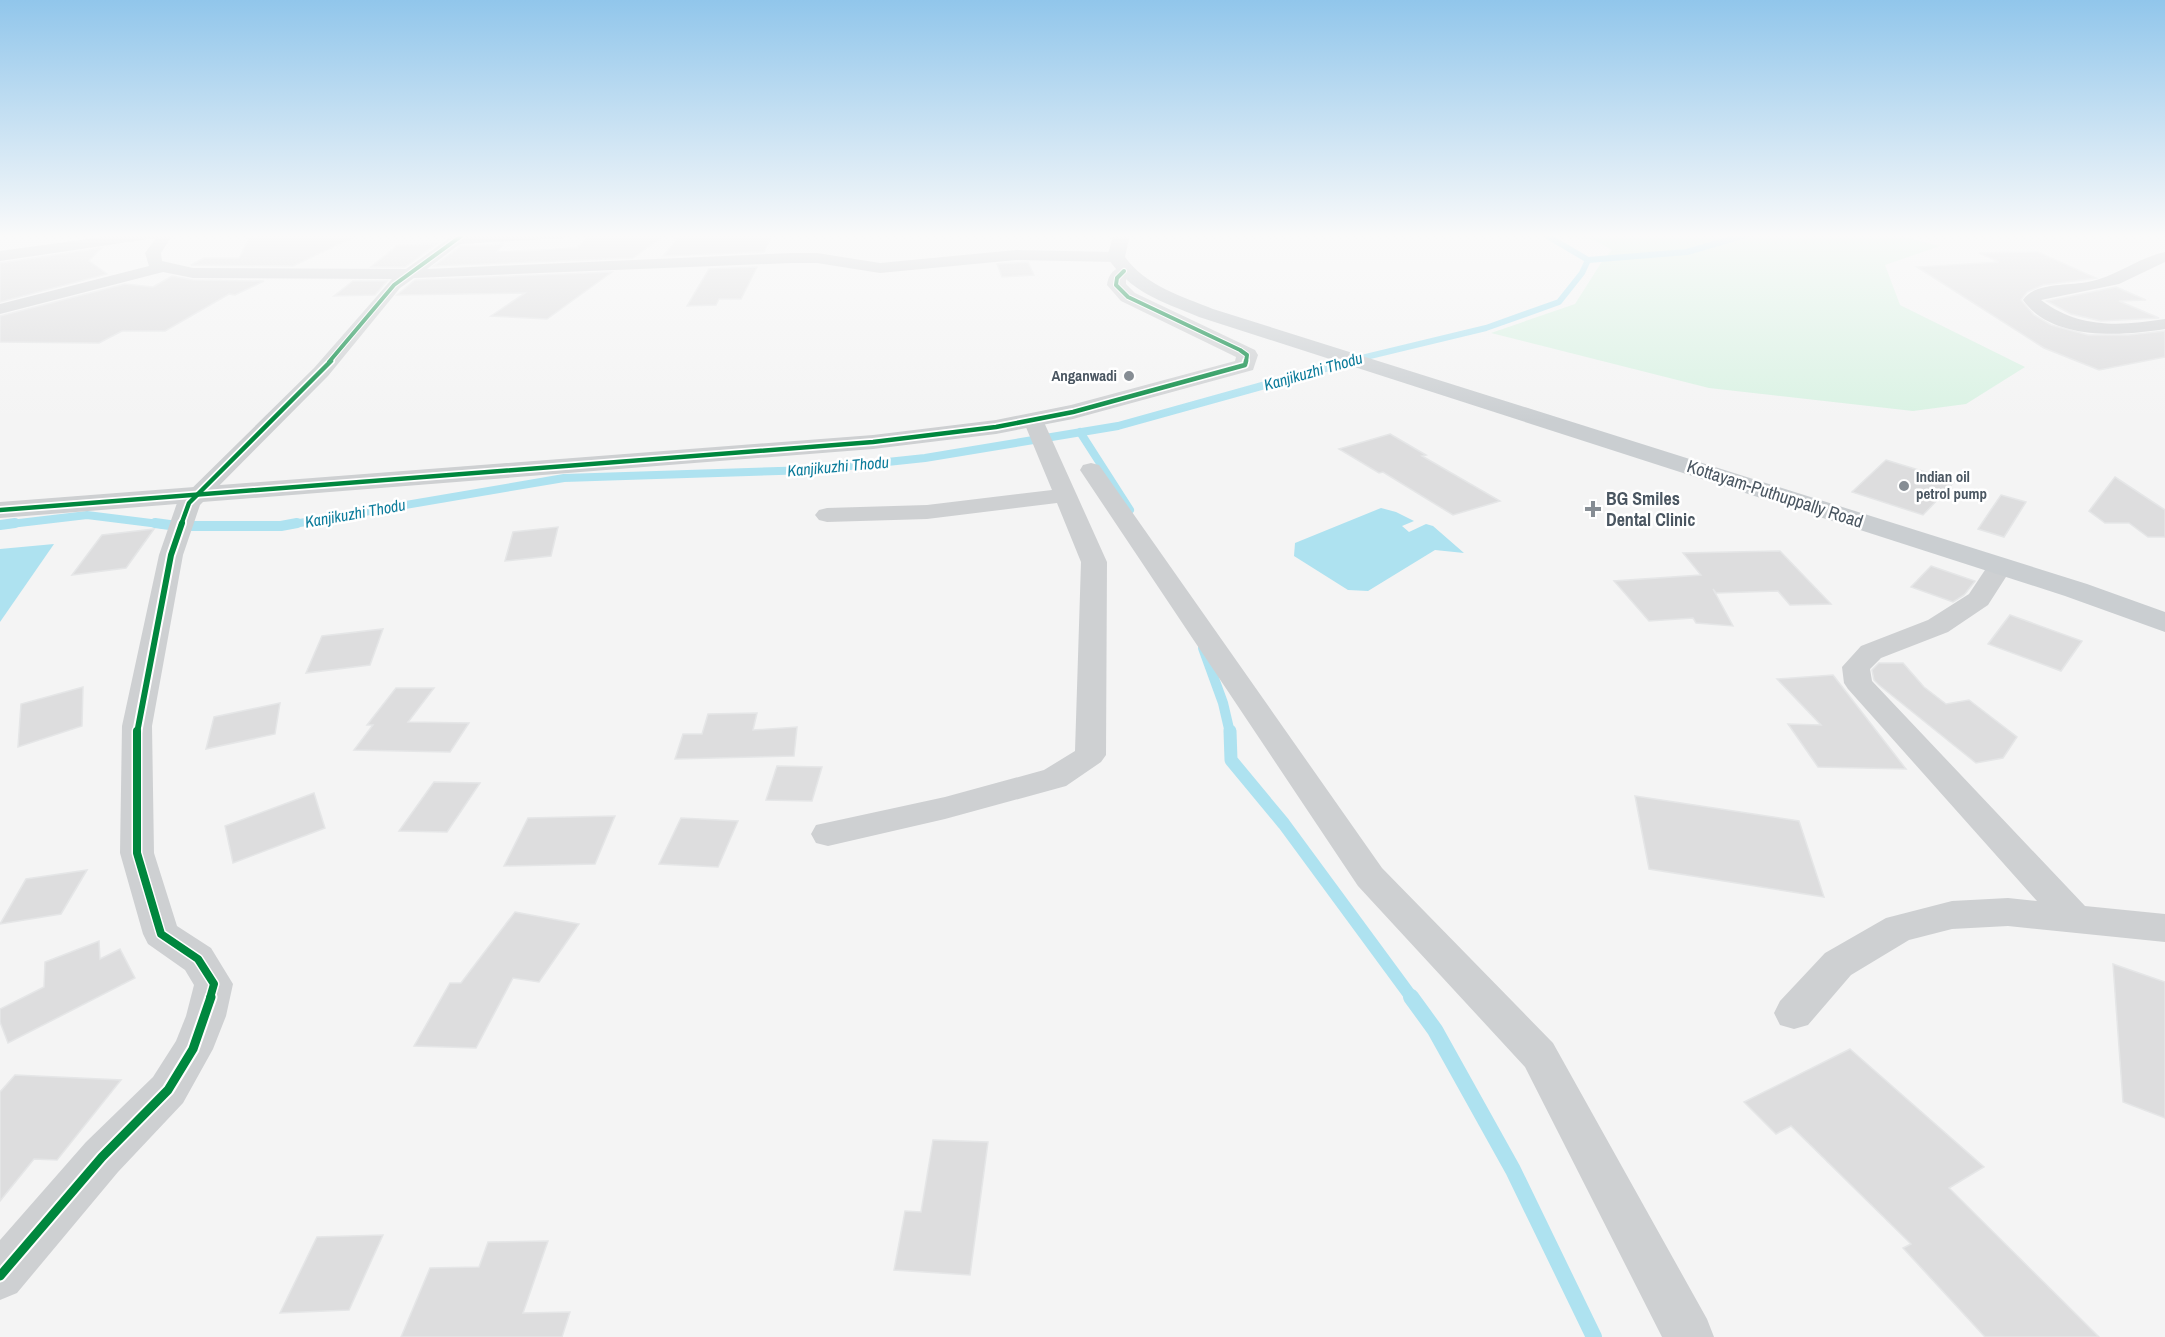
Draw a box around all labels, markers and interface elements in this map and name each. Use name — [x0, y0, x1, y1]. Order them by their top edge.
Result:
water label: Kanjikuzhi Thodu — [1261, 346, 1365, 396]
place label: Anganwadi — [1051, 365, 1117, 386]
marker: Anganwadi — [1122, 369, 1136, 383]
water label: Kanjikuzhi Thodu — [786, 451, 890, 481]
street label: Kottayam-Puthuppally Road — [1684, 453, 1866, 534]
place label: Indian oil petrol pump — [1916, 466, 1987, 504]
marker: Indian oil petrol pump — [1897, 479, 1911, 493]
place label: BG Smiles Dental Clinic — [1606, 486, 1695, 532]
water label: Kanjikuzhi Thodu — [303, 493, 407, 533]
marker: BG Smiles Dental Clinic — [1584, 500, 1602, 518]

